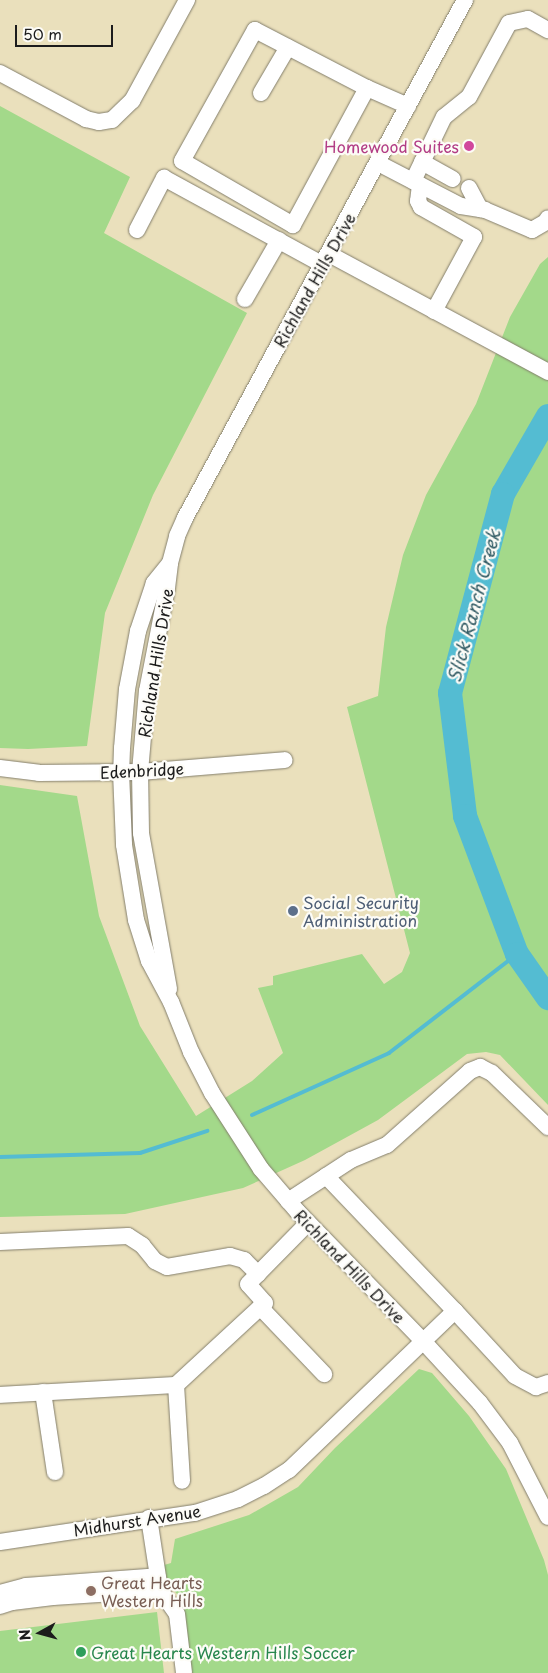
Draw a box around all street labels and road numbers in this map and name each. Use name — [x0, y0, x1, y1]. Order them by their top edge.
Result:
street label: Richland Hills Drive — [269, 209, 359, 351]
street label: Richland Hills Drive — [134, 587, 176, 739]
street label: Edenbridge — [100, 758, 184, 782]
street label: Richland Hills Drive — [291, 1205, 409, 1327]
street label: Midhurst Avenue — [72, 1500, 202, 1540]

